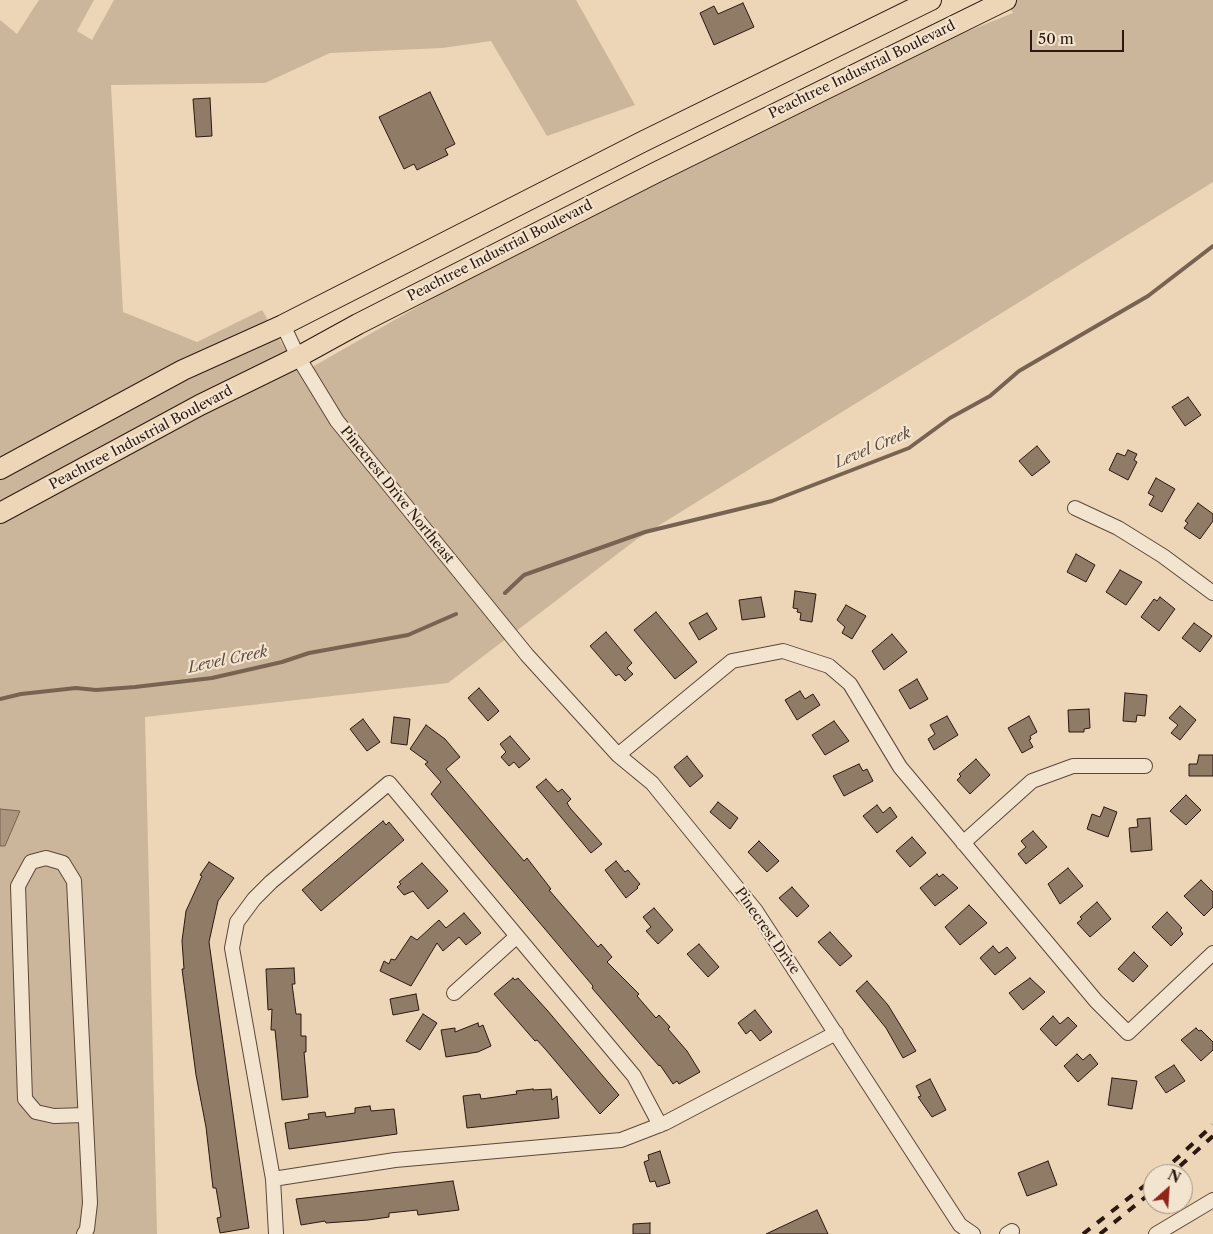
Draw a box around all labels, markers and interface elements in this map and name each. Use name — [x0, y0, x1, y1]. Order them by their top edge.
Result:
street label: Peachtree Industrial Boulevard — [766, 17, 958, 123]
scale bar — [1033, 20, 1127, 52]
text: 50 m — [1038, 29, 1074, 48]
street label: Peachtree Industrial Boulevard — [405, 197, 595, 305]
street label: Peachtree Industrial Boulevard — [46, 382, 236, 494]
street label: Pinecrest Drive Northeast — [337, 423, 457, 567]
water label: Level Creek — [832, 424, 914, 472]
water label: Level Creek — [187, 643, 269, 677]
street label: Pinecrest Drive — [731, 884, 803, 978]
north arrow — [1143, 1164, 1193, 1214]
text: N — [1165, 1166, 1184, 1187]

